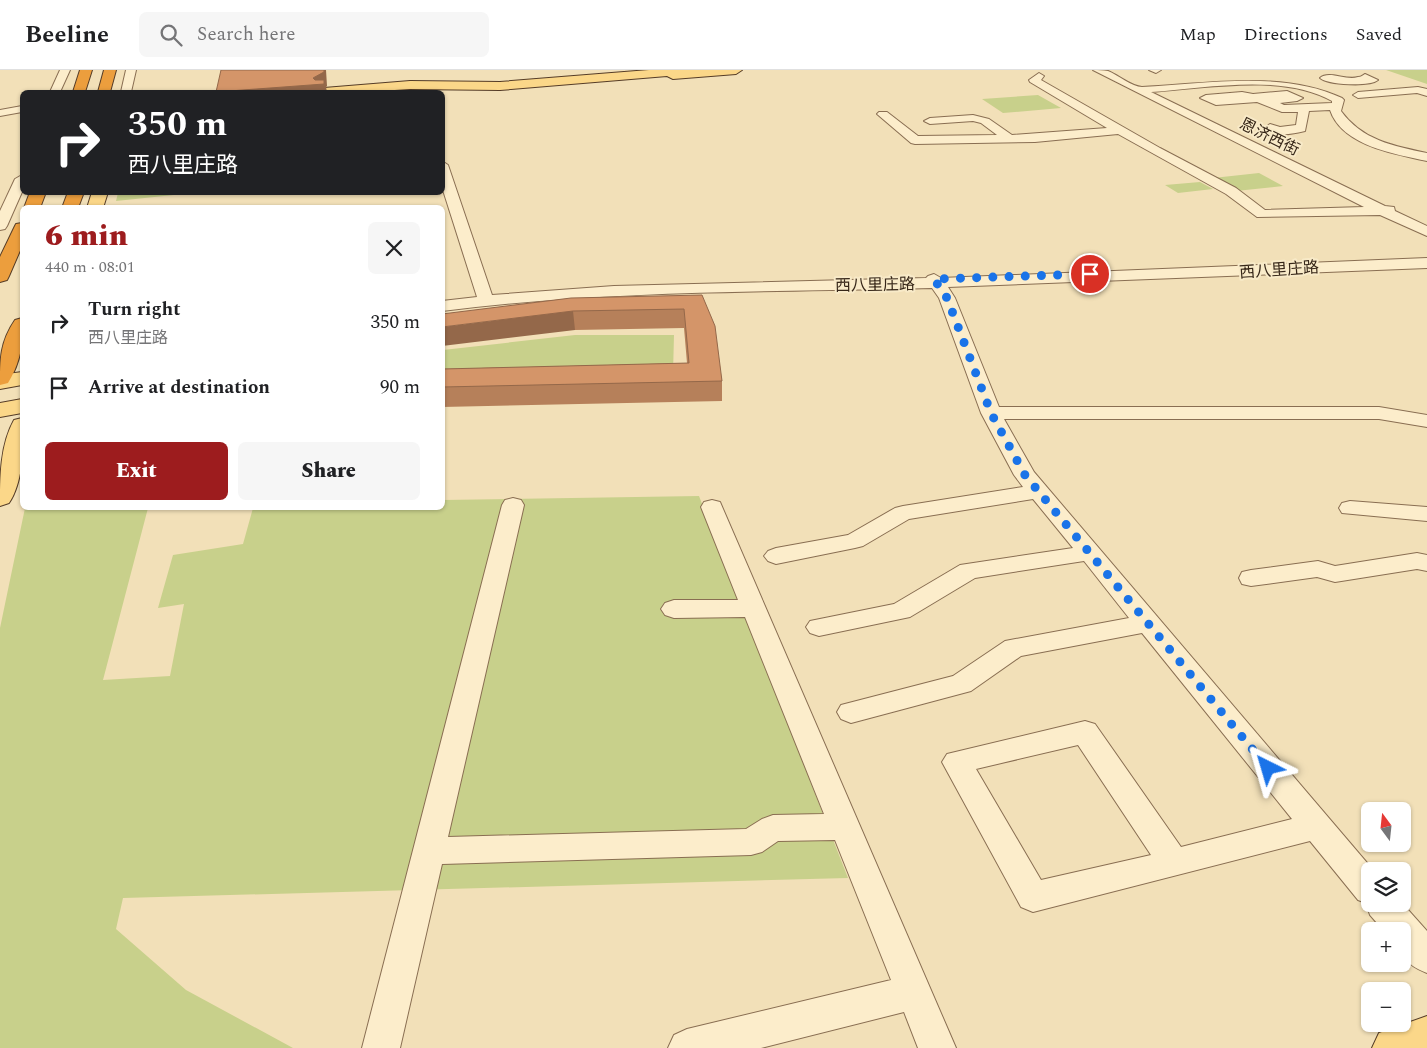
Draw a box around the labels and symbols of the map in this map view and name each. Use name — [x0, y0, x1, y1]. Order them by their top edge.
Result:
street label: 恩济西街 — [1236, 112, 1304, 162]
pin — [1069, 253, 1111, 295]
street label: 西八里庄路 — [1238, 255, 1320, 285]
street label: 西八里庄路 — [835, 272, 915, 298]
position arrow — [1241, 741, 1293, 793]
north arrow — [1361, 802, 1411, 852]

